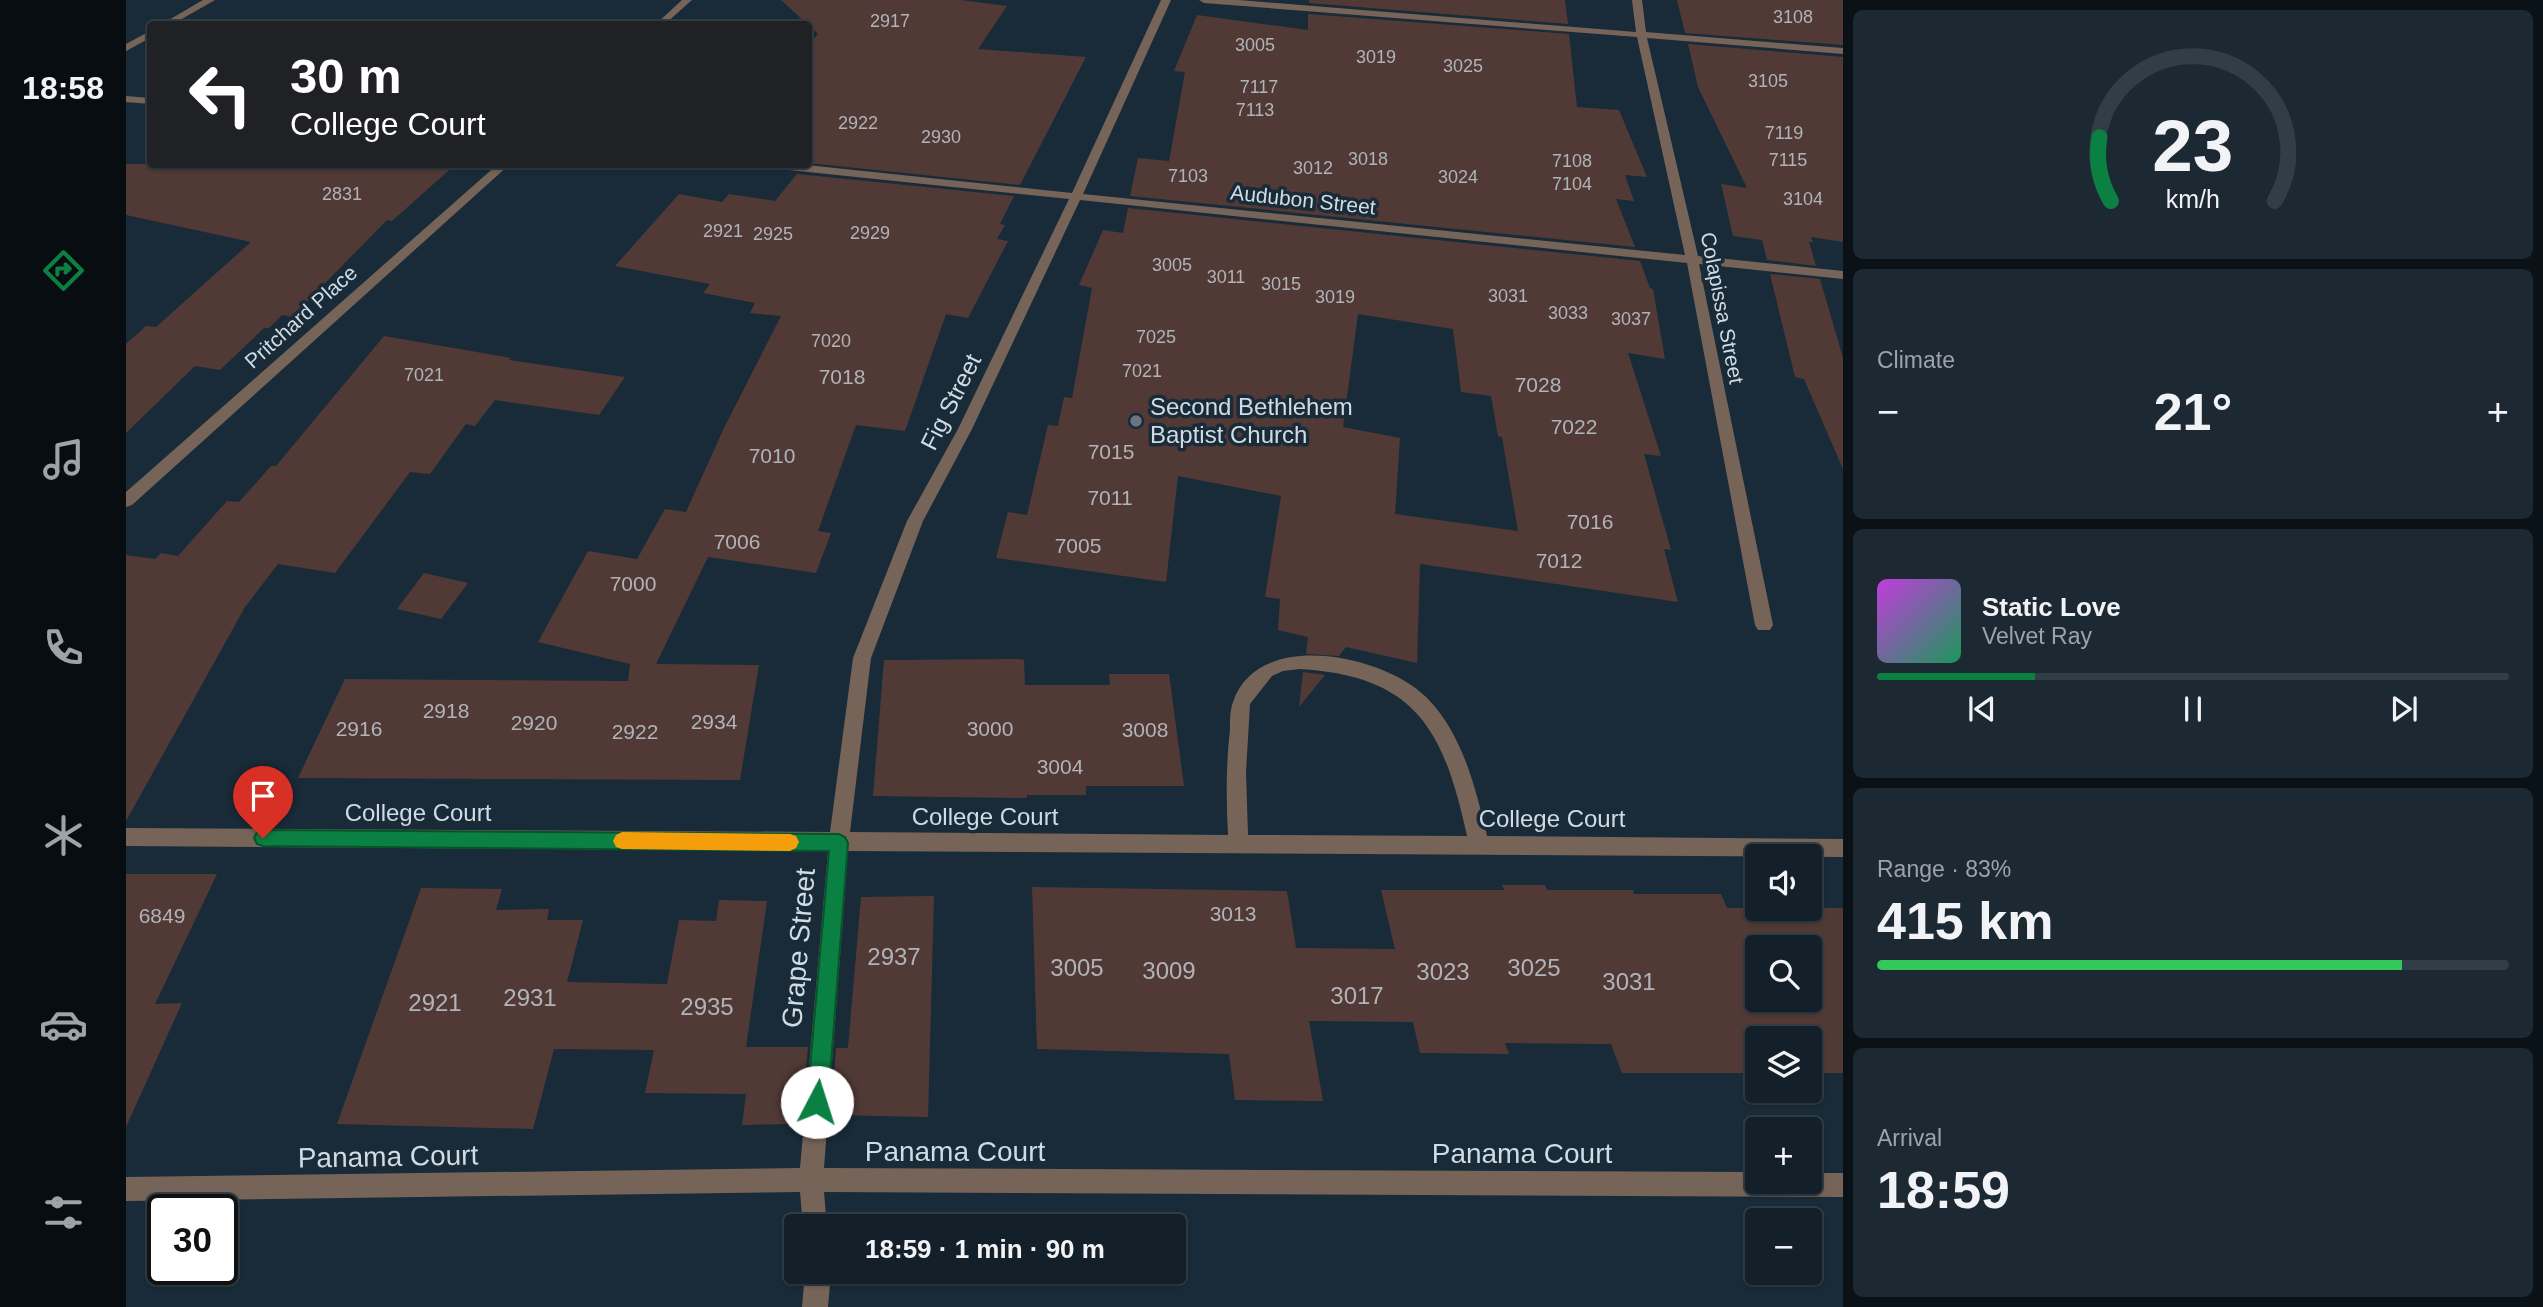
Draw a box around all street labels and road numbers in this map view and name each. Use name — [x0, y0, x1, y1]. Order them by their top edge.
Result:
street label: Audubon Street — [1229, 180, 1377, 219]
street label: Colapissa Street — [1697, 230, 1749, 386]
street label: Pritchard Place — [240, 260, 361, 373]
street label: Fig Street — [915, 349, 986, 454]
street label: College Court — [345, 799, 492, 826]
street label: College Court — [912, 803, 1059, 830]
street label: College Court — [1479, 805, 1626, 832]
street label: Grape Street — [776, 867, 821, 1029]
street label: Panama Court — [865, 1136, 1045, 1167]
street label: Panama Court — [1432, 1138, 1612, 1169]
street label: Panama Court — [297, 1139, 479, 1174]

